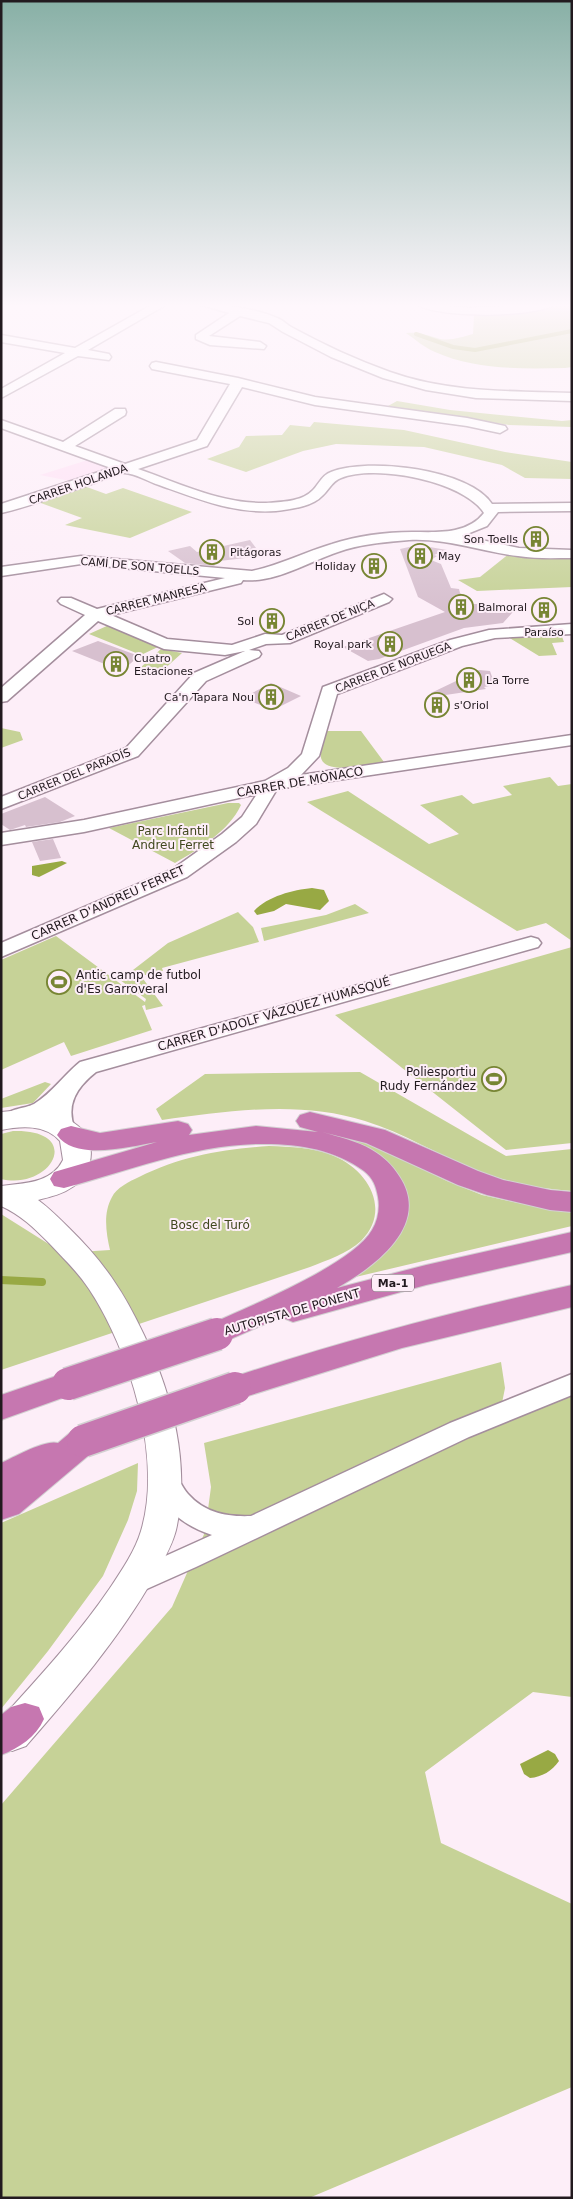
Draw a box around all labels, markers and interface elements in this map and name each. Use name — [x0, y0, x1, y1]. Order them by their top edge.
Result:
street label: CARRER HOLANDA — [27, 461, 130, 507]
building icon: Son Toells — [523, 526, 549, 552]
place label: Son Toells — [464, 533, 518, 546]
building icon: Pitágoras — [199, 539, 225, 565]
building icon: May — [407, 543, 433, 569]
place label: Pitágoras — [230, 546, 281, 559]
place label: May — [438, 550, 461, 563]
building icon: Holiday — [361, 553, 387, 579]
street label: CAMÍ DE SON TOELLS — [80, 555, 200, 578]
place label: Holiday — [315, 560, 356, 573]
street label: CARRER MANRESA — [105, 581, 208, 618]
building icon: Balmoral — [448, 594, 474, 620]
street label: CARRER DE NIÇA — [284, 597, 377, 644]
building icon: Paraíso — [531, 597, 557, 623]
place label: Balmoral — [478, 601, 527, 614]
building icon: Sol — [259, 608, 285, 634]
place label: Sol — [237, 615, 254, 628]
place label: Paraíso — [524, 626, 564, 639]
building icon: Royal park — [377, 631, 403, 657]
place label: Royal park — [314, 638, 373, 651]
street label: CARRER DE NORUEGA — [333, 639, 453, 696]
building icon: Cuatro Estaciones — [103, 651, 129, 677]
place label: Cuatro Estaciones — [134, 652, 193, 678]
building icon: La Torre — [456, 667, 482, 693]
place label: La Torre — [486, 674, 530, 687]
building icon: Ca'n Tapara Nou — [258, 684, 284, 710]
place label: Ca'n Tapara Nou — [164, 691, 254, 704]
building icon: s'Oriol — [424, 692, 450, 718]
place label: s'Oriol — [454, 699, 489, 712]
street label: CARRER DEL PARADÍS — [16, 746, 132, 803]
street label: CARRER DE MÒNACO — [235, 763, 364, 800]
park label: Parc Infantil Andreu Ferret — [132, 824, 214, 852]
street label: CARRER D'ANDREU FERRET — [29, 862, 188, 943]
place label: Antic camp de futbol d'Es Garroveral — [76, 968, 201, 996]
sports icon: Antic camp de futbol d'Es Garroveral — [46, 969, 72, 995]
street label: CARRER D'ADOLF VÁZQUEZ HUMASQUÉ — [156, 973, 392, 1054]
place label: Poliesportiu Rudy Fernández — [380, 1065, 476, 1093]
sports icon: Poliesportiu Rudy Fernández — [481, 1066, 507, 1092]
park label: Bosc del Turó — [170, 1218, 250, 1232]
road number: Ma-1 — [372, 1275, 414, 1292]
street label: AUTOPISTA DE PONENT — [222, 1286, 362, 1338]

